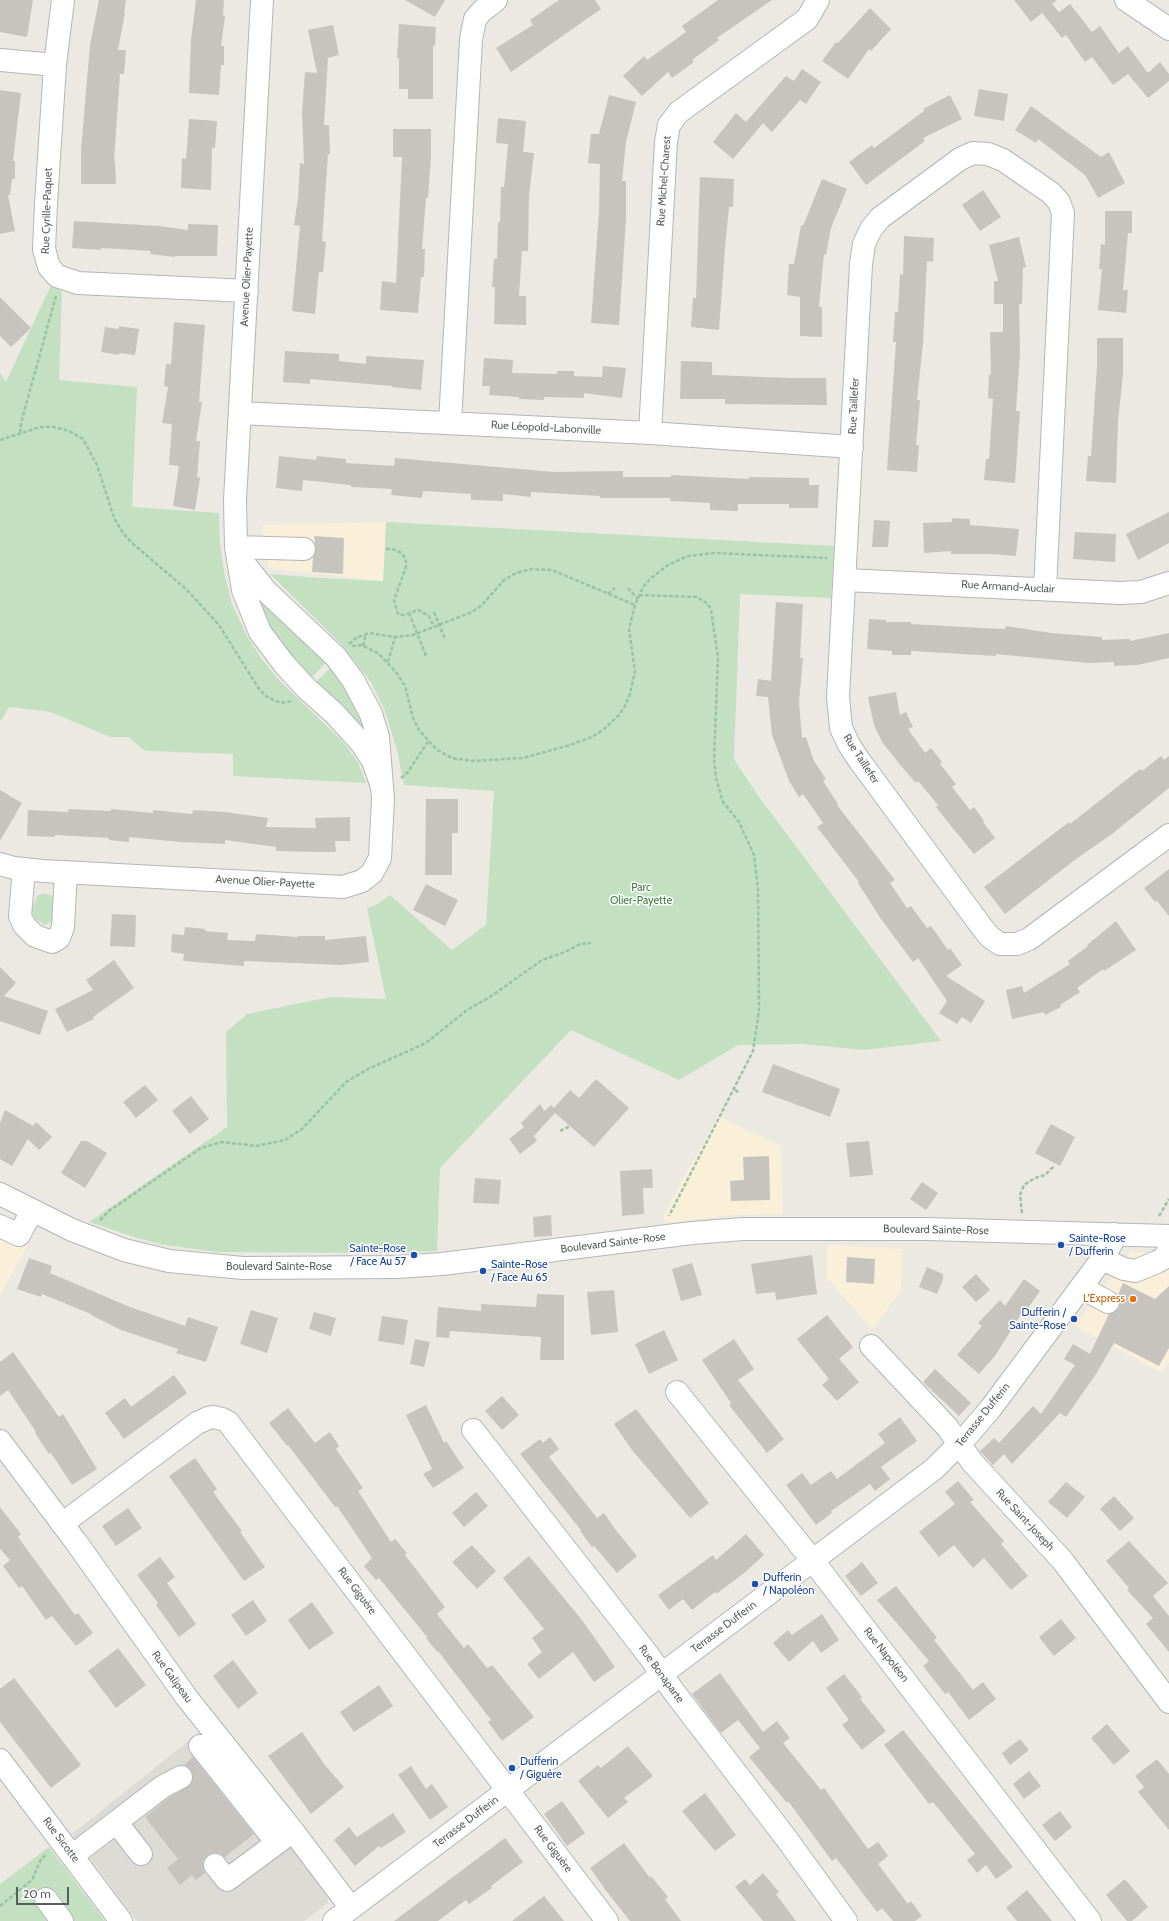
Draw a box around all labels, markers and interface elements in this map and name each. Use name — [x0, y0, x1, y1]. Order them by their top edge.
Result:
street label: Rue Michel-Charest — [654, 135, 674, 227]
street label: Rue Cyrille-Paquet — [39, 168, 55, 254]
street label: Avenue Olier-Payette — [238, 227, 256, 327]
street label: Rue Taillefer — [846, 377, 862, 435]
street label: Rue Léopold-Labonville — [491, 419, 601, 437]
street label: Rue Armand-Auclair — [961, 578, 1055, 596]
street label: Rue Taillefer — [840, 732, 882, 786]
street label: Avenue Olier-Payette — [215, 873, 315, 891]
park label: Parc Olier-Payette — [610, 881, 672, 907]
street label: Boulevard Sainte-Rose — [883, 1222, 989, 1238]
street label: Boulevard Sainte-Rose — [560, 1230, 666, 1256]
place label: Sainte-Rose / Dufferin — [1069, 1232, 1126, 1258]
marker: Sainte-Rose / Dufferin — [1056, 1240, 1066, 1250]
place label: Sainte-Rose / Face Au 57 — [349, 1242, 406, 1268]
marker: Sainte-Rose / Face Au 57 — [409, 1250, 419, 1260]
place label: Sainte-Rose / Face Au 65 — [491, 1258, 548, 1284]
street label: Boulevard Sainte-Rose — [226, 1260, 332, 1274]
marker: Sainte-Rose / Face Au 65 — [478, 1266, 488, 1276]
place label: L'Express — [1083, 1292, 1125, 1306]
marker: L'Express — [1128, 1294, 1138, 1304]
place label: Dufferin / Sainte-Rose — [1009, 1306, 1066, 1332]
marker: Dufferin / Sainte-Rose — [1069, 1314, 1079, 1324]
street label: Terrasse Dufferin — [953, 1380, 1013, 1450]
street label: Rue Saint-Joseph — [993, 1486, 1057, 1554]
street label: Rue Giguère — [335, 1565, 379, 1617]
place label: Dufferin / Napoléon — [763, 1571, 814, 1597]
marker: Dufferin / Napoléon — [750, 1579, 760, 1589]
street label: Terrasse Dufferin — [689, 1598, 759, 1656]
street label: Rue Napoléon — [861, 1625, 911, 1685]
street label: Rue Bonaparte — [636, 1642, 686, 1706]
street label: Rue Galipeau — [149, 1649, 195, 1705]
place label: Dufferin / Giguère — [520, 1755, 562, 1781]
marker: Dufferin / Giguère — [507, 1763, 517, 1773]
street label: Terrasse Dufferin — [431, 1793, 501, 1851]
street label: Rue Sicotte — [40, 1815, 82, 1865]
street label: Rue Giguère — [531, 1823, 575, 1875]
scale bar — [18, 1879, 71, 1905]
text: 20 m — [23, 1886, 51, 1901]

